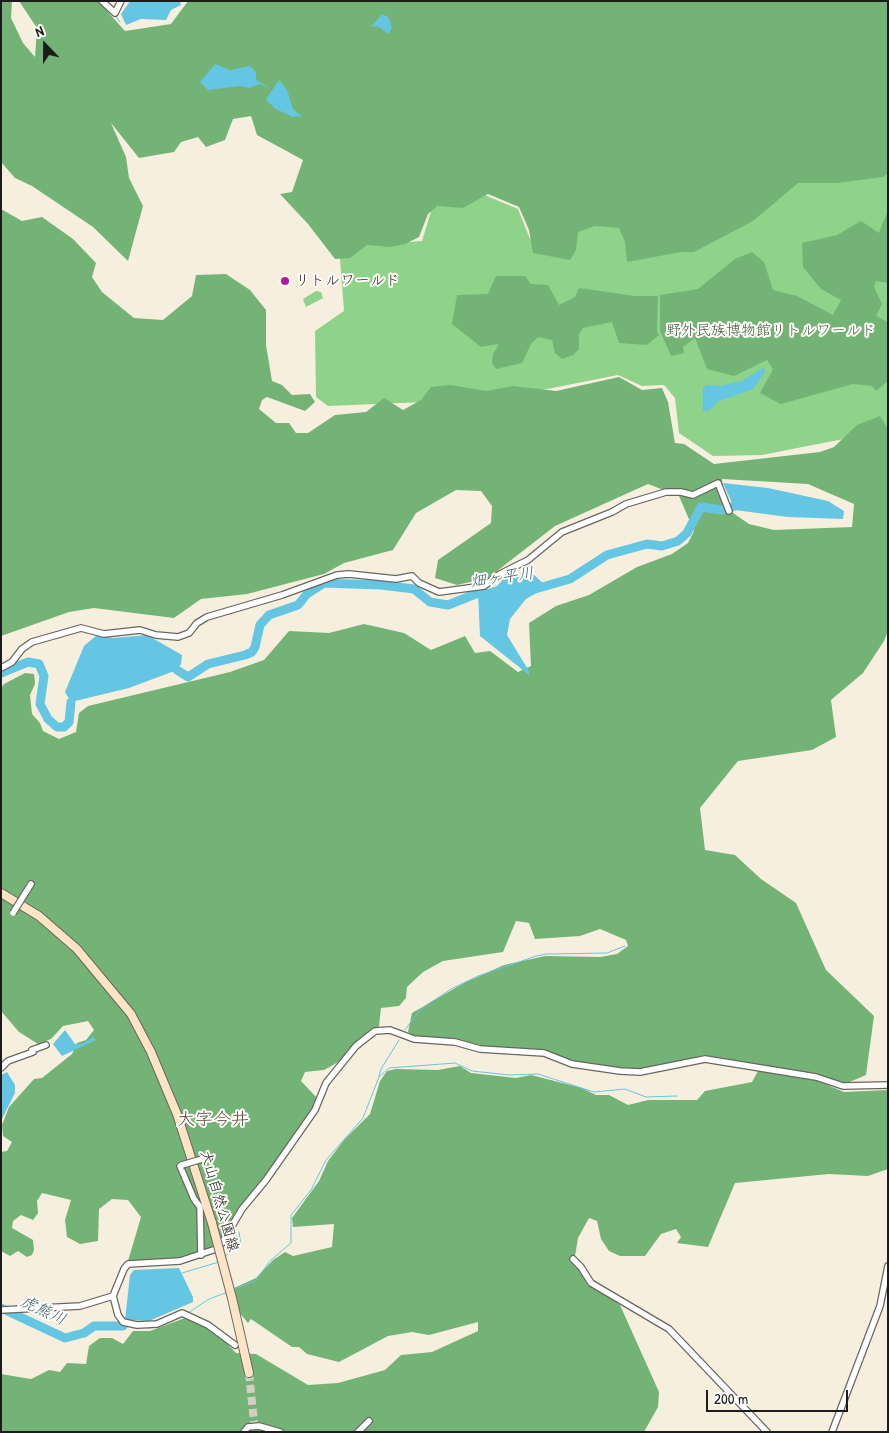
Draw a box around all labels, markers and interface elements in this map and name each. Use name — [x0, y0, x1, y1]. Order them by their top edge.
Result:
north arrow — [20, 20, 70, 70]
text: N — [32, 20, 46, 41]
place label: リトルワールド — [295, 272, 400, 290]
marker: リトルワールド — [279, 275, 291, 287]
park label: 野外民族博物館リトルワールド — [666, 322, 876, 340]
water label: 畑ヶ平川 — [469, 564, 535, 592]
district label: 大字今井 — [177, 1109, 249, 1131]
street label: 犬山自然公園線 — [196, 1148, 242, 1254]
water label: 虎熊川 — [17, 1292, 69, 1330]
scale bar — [709, 1380, 852, 1412]
text: 200 m — [714, 1388, 748, 1409]

